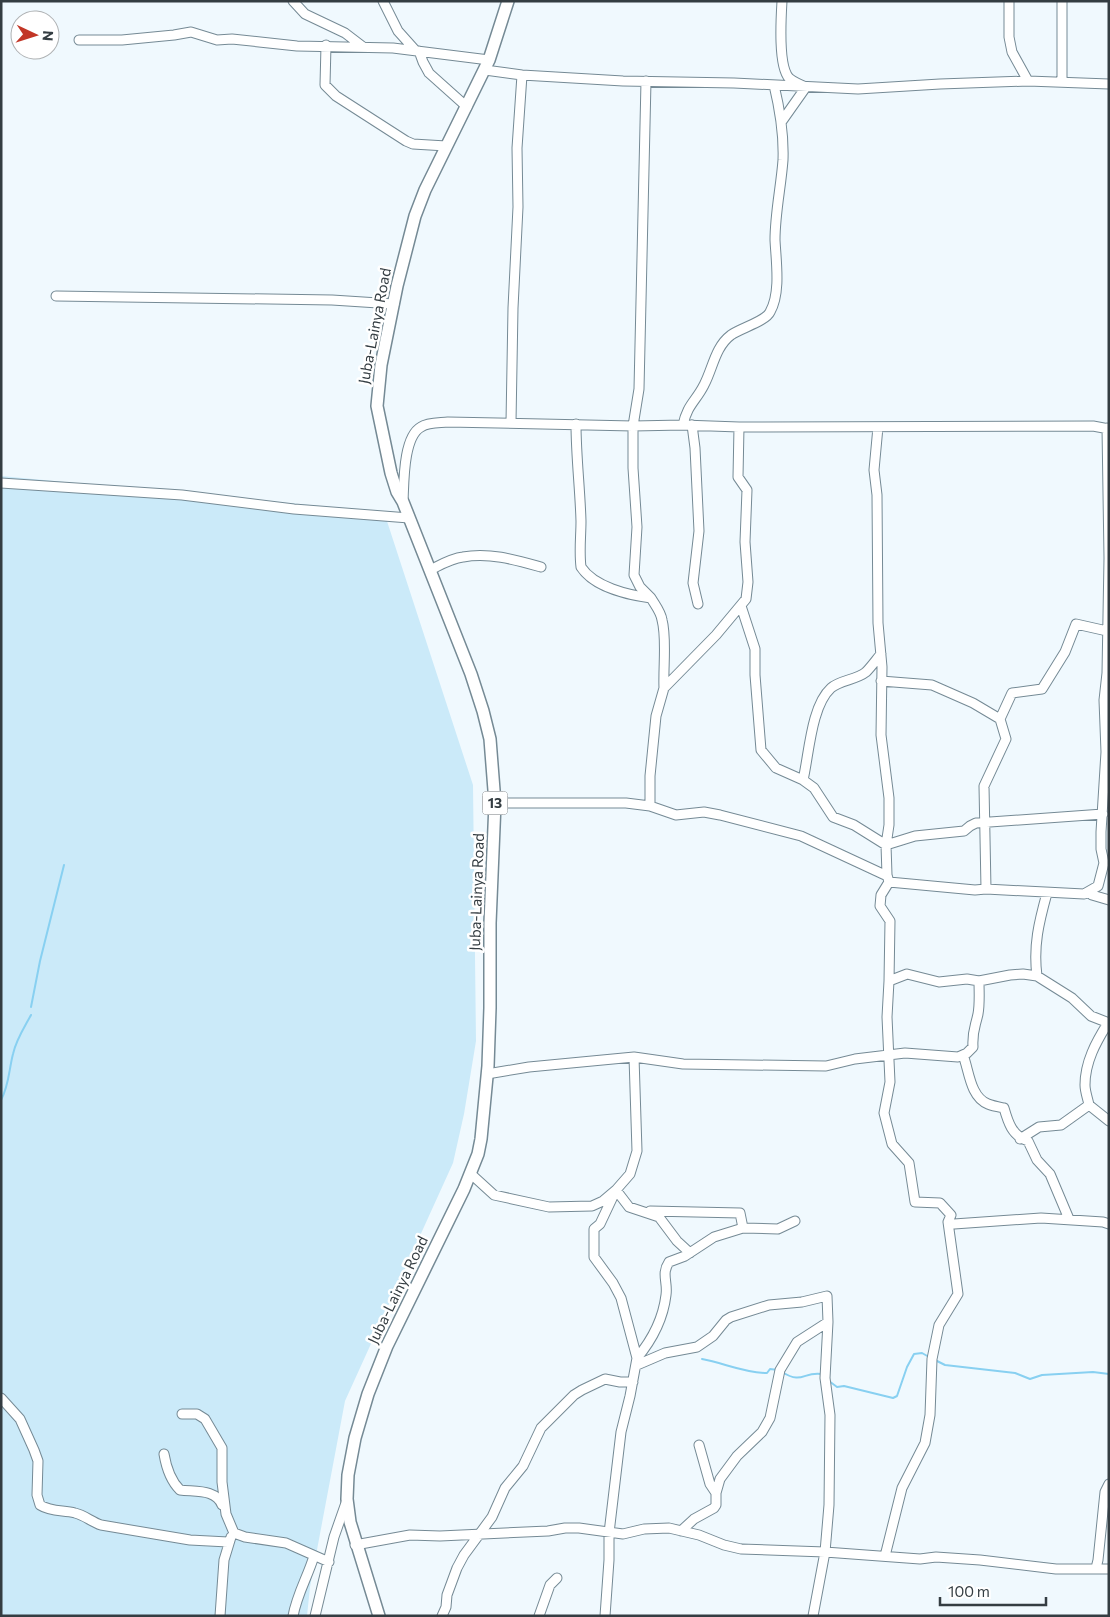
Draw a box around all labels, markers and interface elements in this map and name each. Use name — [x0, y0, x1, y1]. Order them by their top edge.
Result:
north arrow — [10, 10, 60, 60]
text: N — [40, 30, 57, 42]
street label: Juba-Lainya Road — [354, 266, 394, 385]
road number: 13 — [482, 791, 508, 814]
street label: Juba-Lainya Road — [465, 833, 487, 951]
street label: Juba-Lainya Road — [363, 1233, 431, 1346]
scale bar — [940, 1574, 1046, 1606]
text: 100 m — [948, 1582, 990, 1600]

